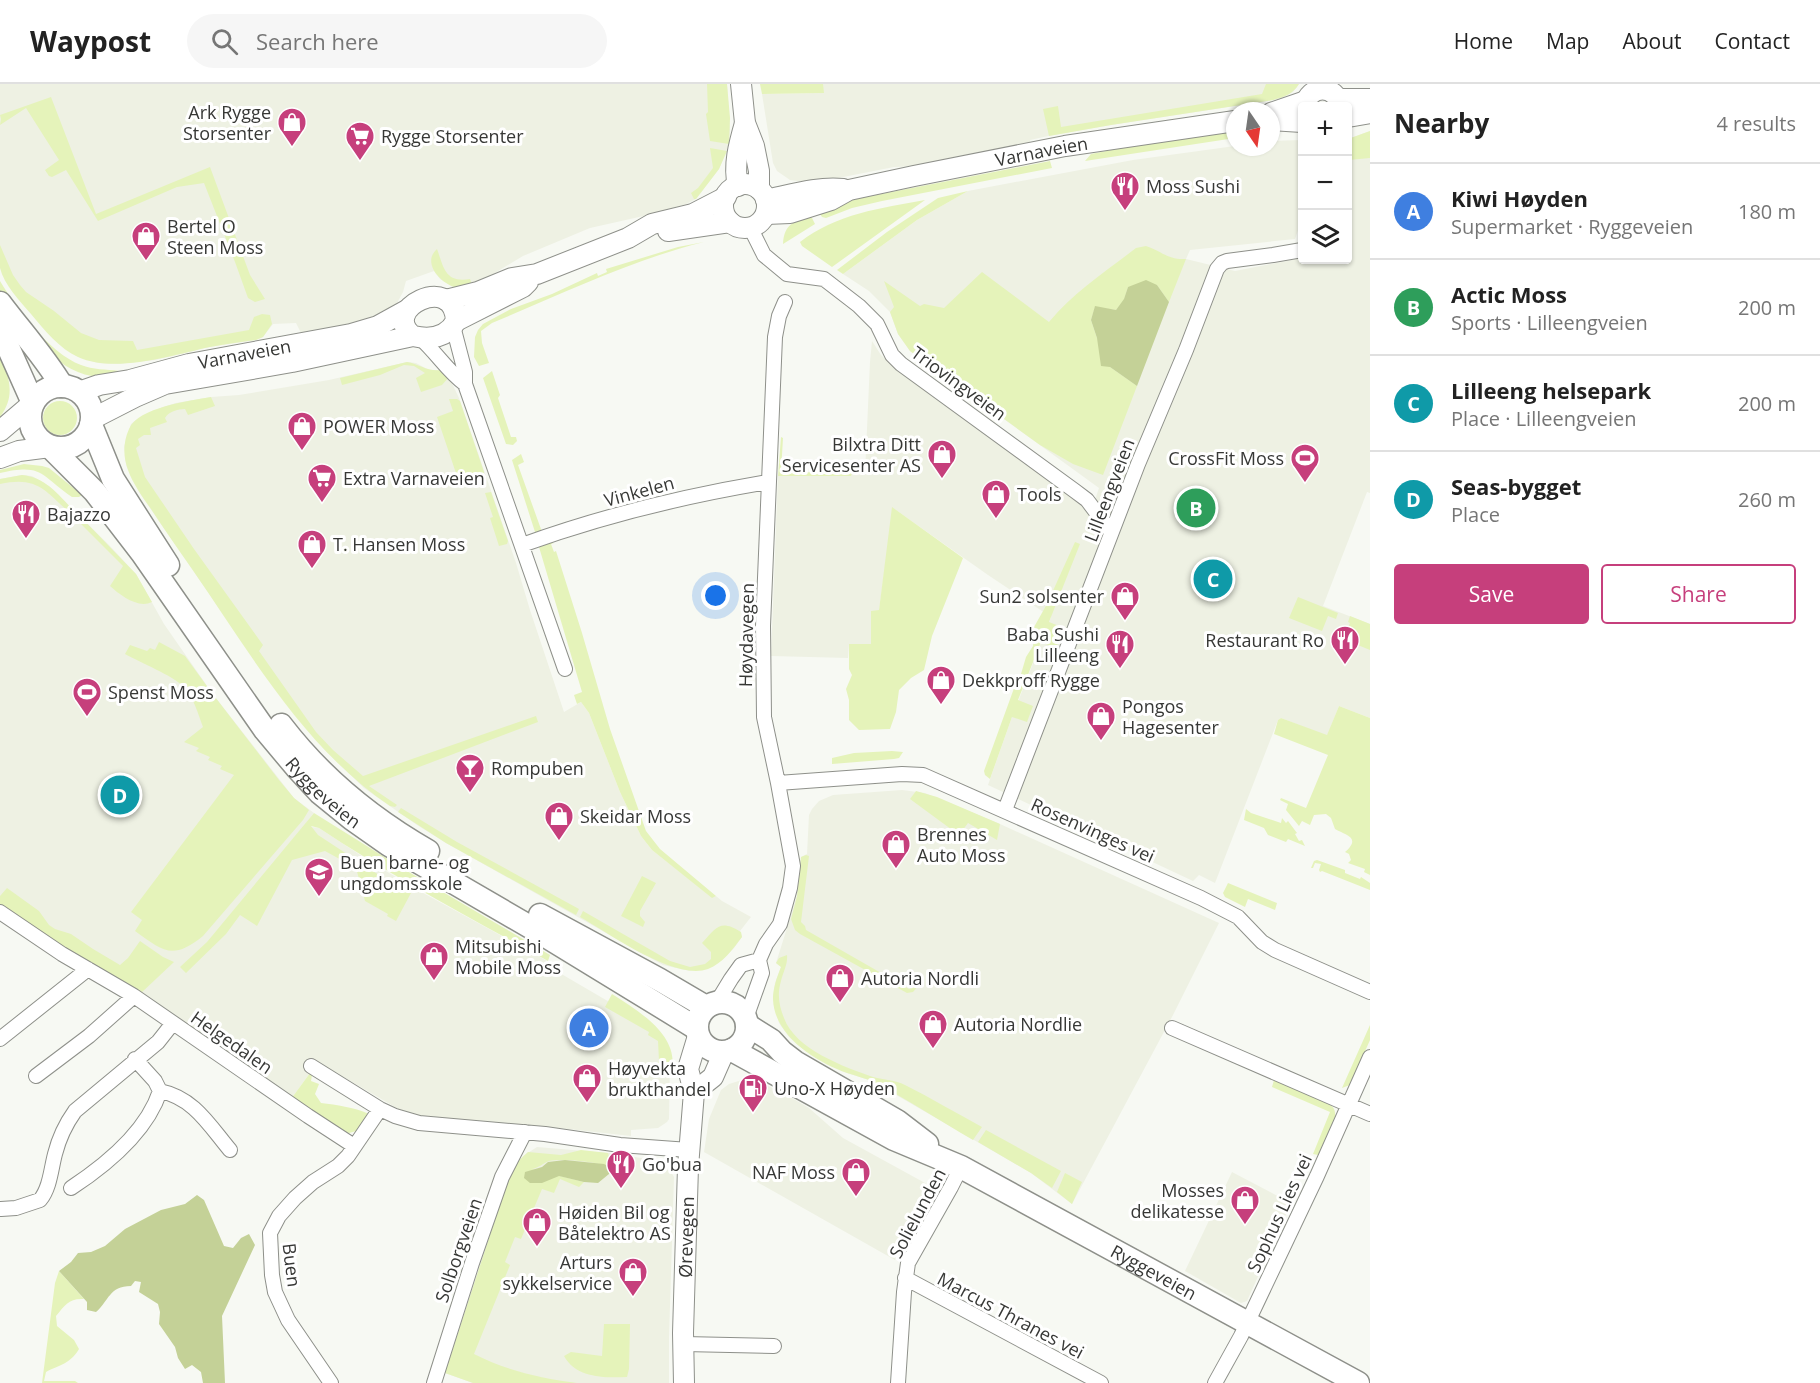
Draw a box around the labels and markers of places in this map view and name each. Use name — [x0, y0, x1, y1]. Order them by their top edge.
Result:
place label: Ark Rygge Storsenter — [183, 100, 272, 145]
shop icon: Ark Rygge Storsenter — [276, 106, 308, 148]
supermarket icon: Rygge Storsenter — [344, 120, 376, 162]
place label: Rygge Storsenter — [381, 124, 524, 148]
restaurant icon: Moss Sushi — [1109, 170, 1141, 212]
place label: Moss Sushi — [1146, 174, 1240, 198]
place label: Bertel O Steen Moss — [167, 214, 263, 259]
shop icon: Bertel O Steen Moss — [130, 220, 162, 262]
shop icon: POWER Moss — [286, 410, 318, 452]
place label: POWER Moss — [323, 414, 434, 438]
place label: Bilxtra Ditt Servicesenter AS — [782, 432, 921, 477]
shop icon: Bilxtra Ditt Servicesenter AS — [926, 438, 958, 480]
sports icon: CrossFit Moss — [1289, 442, 1321, 484]
place label: CrossFit Moss — [1168, 446, 1284, 470]
supermarket icon: Extra Varnaveien — [306, 462, 338, 504]
place label: Extra Varnaveien — [343, 466, 485, 490]
shop icon: Tools — [980, 478, 1012, 520]
place label: Tools — [1017, 482, 1062, 506]
pin: B — [1176, 486, 1216, 530]
restaurant icon: Bajazzo — [10, 498, 42, 540]
place label: Bajazzo — [47, 502, 111, 526]
shop icon: T. Hansen Moss — [296, 528, 328, 570]
place label: T. Hansen Moss — [333, 532, 465, 556]
pin: C — [1194, 556, 1232, 602]
shop icon: Sun2 solsenter — [1109, 580, 1141, 622]
place label: Sun2 solsenter — [980, 584, 1105, 608]
place label: Baba Sushi Lilleeng — [1007, 622, 1099, 667]
restaurant icon: Restaurant Ro — [1329, 624, 1361, 666]
restaurant icon: Baba Sushi Lilleeng — [1104, 628, 1136, 670]
place label: Restaurant Ro — [1205, 628, 1324, 652]
shop icon: Dekkproff Rygge — [925, 664, 957, 706]
place label: Dekkproff Rygge — [962, 668, 1100, 692]
sports icon: Spenst Moss — [71, 676, 103, 718]
place label: Spenst Moss — [108, 680, 214, 704]
place label: Pongos Hagesenter — [1122, 694, 1219, 739]
shop icon: Pongos Hagesenter — [1085, 700, 1117, 742]
bar icon: Rompuben — [454, 752, 486, 794]
place label: Rompuben — [491, 756, 584, 780]
pin: D — [100, 772, 140, 818]
shop icon: Skeidar Moss — [543, 800, 575, 842]
place label: Skeidar Moss — [580, 804, 691, 828]
place label: Brennes Auto Moss — [917, 822, 1006, 867]
shop icon: Brennes Auto Moss — [880, 828, 912, 870]
place label: Buen barne- og ungdomsskole — [340, 850, 469, 895]
school or university icon: Buen barne- og ungdomsskole — [303, 856, 335, 898]
place label: Mitsubishi Mobile Moss — [455, 934, 561, 979]
shop icon: Mitsubishi Mobile Moss — [418, 940, 450, 982]
shop icon: Autoria Nordli — [824, 962, 856, 1004]
place label: Autoria Nordli — [861, 966, 979, 990]
pin: A — [570, 1006, 608, 1050]
shop icon: Autoria Nordlie — [917, 1008, 949, 1050]
place label: Autoria Nordlie — [954, 1012, 1082, 1036]
place label: Høyvekta brukthandel — [608, 1056, 711, 1101]
shop icon: Høyvekta brukthandel — [571, 1062, 603, 1104]
fuel station icon: Uno-X Høyden — [737, 1072, 769, 1114]
place label: Uno-X Høyden — [774, 1076, 895, 1100]
restaurant icon: Go'bua — [605, 1148, 637, 1190]
place label: Go'bua — [642, 1152, 702, 1176]
shop icon: NAF Moss — [840, 1156, 872, 1198]
place label: NAF Moss — [752, 1160, 835, 1184]
place label: Mosses delikatesse — [1131, 1178, 1224, 1223]
shop icon: Mosses delikatesse — [1229, 1184, 1261, 1226]
place label: Høiden Bil og Båtelektro AS — [558, 1200, 671, 1245]
shop icon: Høiden Bil og Båtelektro AS — [521, 1206, 553, 1248]
place label: Arturs sykkelservice — [503, 1250, 612, 1295]
shop icon: Arturs sykkelservice — [617, 1256, 649, 1298]

